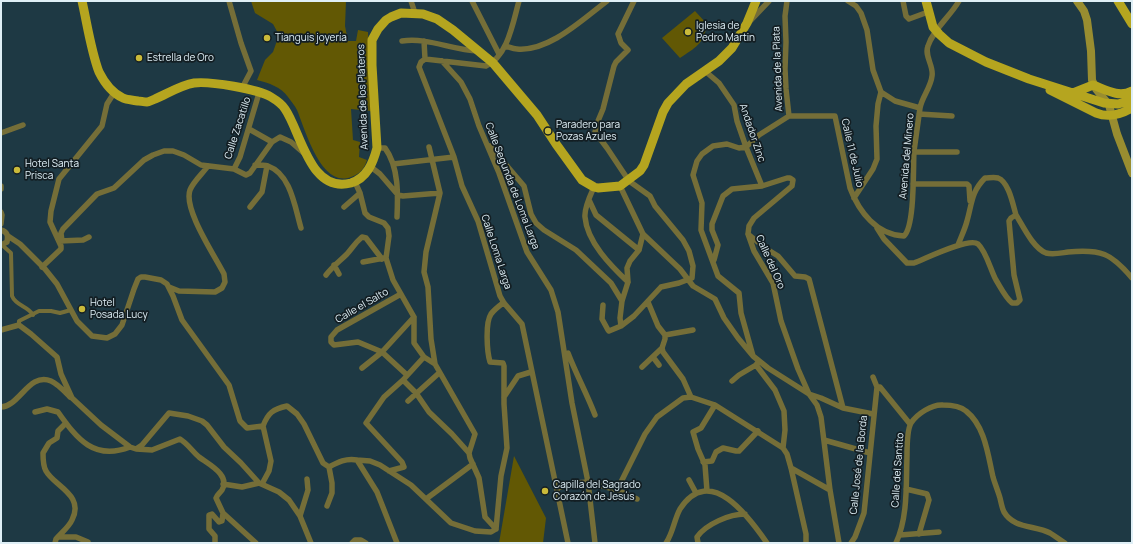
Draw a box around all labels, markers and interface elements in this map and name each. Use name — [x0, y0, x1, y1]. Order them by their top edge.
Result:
place label: Iglesia de Pedro Martin — [696, 20, 755, 44]
street label: Avenida de la Plata — [771, 26, 785, 112]
marker: Iglesia de Pedro Martin — [683, 27, 693, 37]
place label: Tianguis joyería — [275, 32, 347, 44]
marker: Tianguis joyería — [262, 33, 272, 43]
street label: Avenida de los Plateros — [355, 44, 371, 150]
place label: Estrella de Oro — [147, 52, 214, 64]
marker: Estrella de Oro — [134, 53, 144, 63]
street label: Calle Zacatillo — [222, 95, 254, 161]
street label: Andador Zinc — [736, 102, 768, 164]
street label: Avenida del Minero — [897, 113, 917, 199]
street label: Calle 11 de Julio — [838, 118, 866, 188]
place label: Paradero para Pozas Azules — [556, 119, 620, 142]
street label: Calle Segunda de Loma Larga — [482, 121, 542, 251]
marker: Paradero para Pozas Azules — [543, 126, 553, 136]
place label: Hotel Santa Prisca — [25, 158, 79, 182]
marker: Hotel Santa Prisca — [12, 165, 22, 175]
street label: Calle Loma Larga — [478, 213, 514, 291]
street label: Calle del Oro — [753, 233, 787, 291]
street label: Calle el Salto — [333, 286, 391, 326]
place label: Hotel Posada Lucy — [90, 297, 148, 320]
marker: Hotel Posada Lucy — [77, 304, 87, 314]
street label: Calle José de la Borda — [848, 415, 870, 515]
street label: Calle del Santito — [889, 432, 907, 508]
place label: Capilla del Sagrado Corazón de Jesús — [553, 479, 641, 502]
marker: Capilla del Sagrado Corazón de Jesús — [540, 486, 550, 496]

